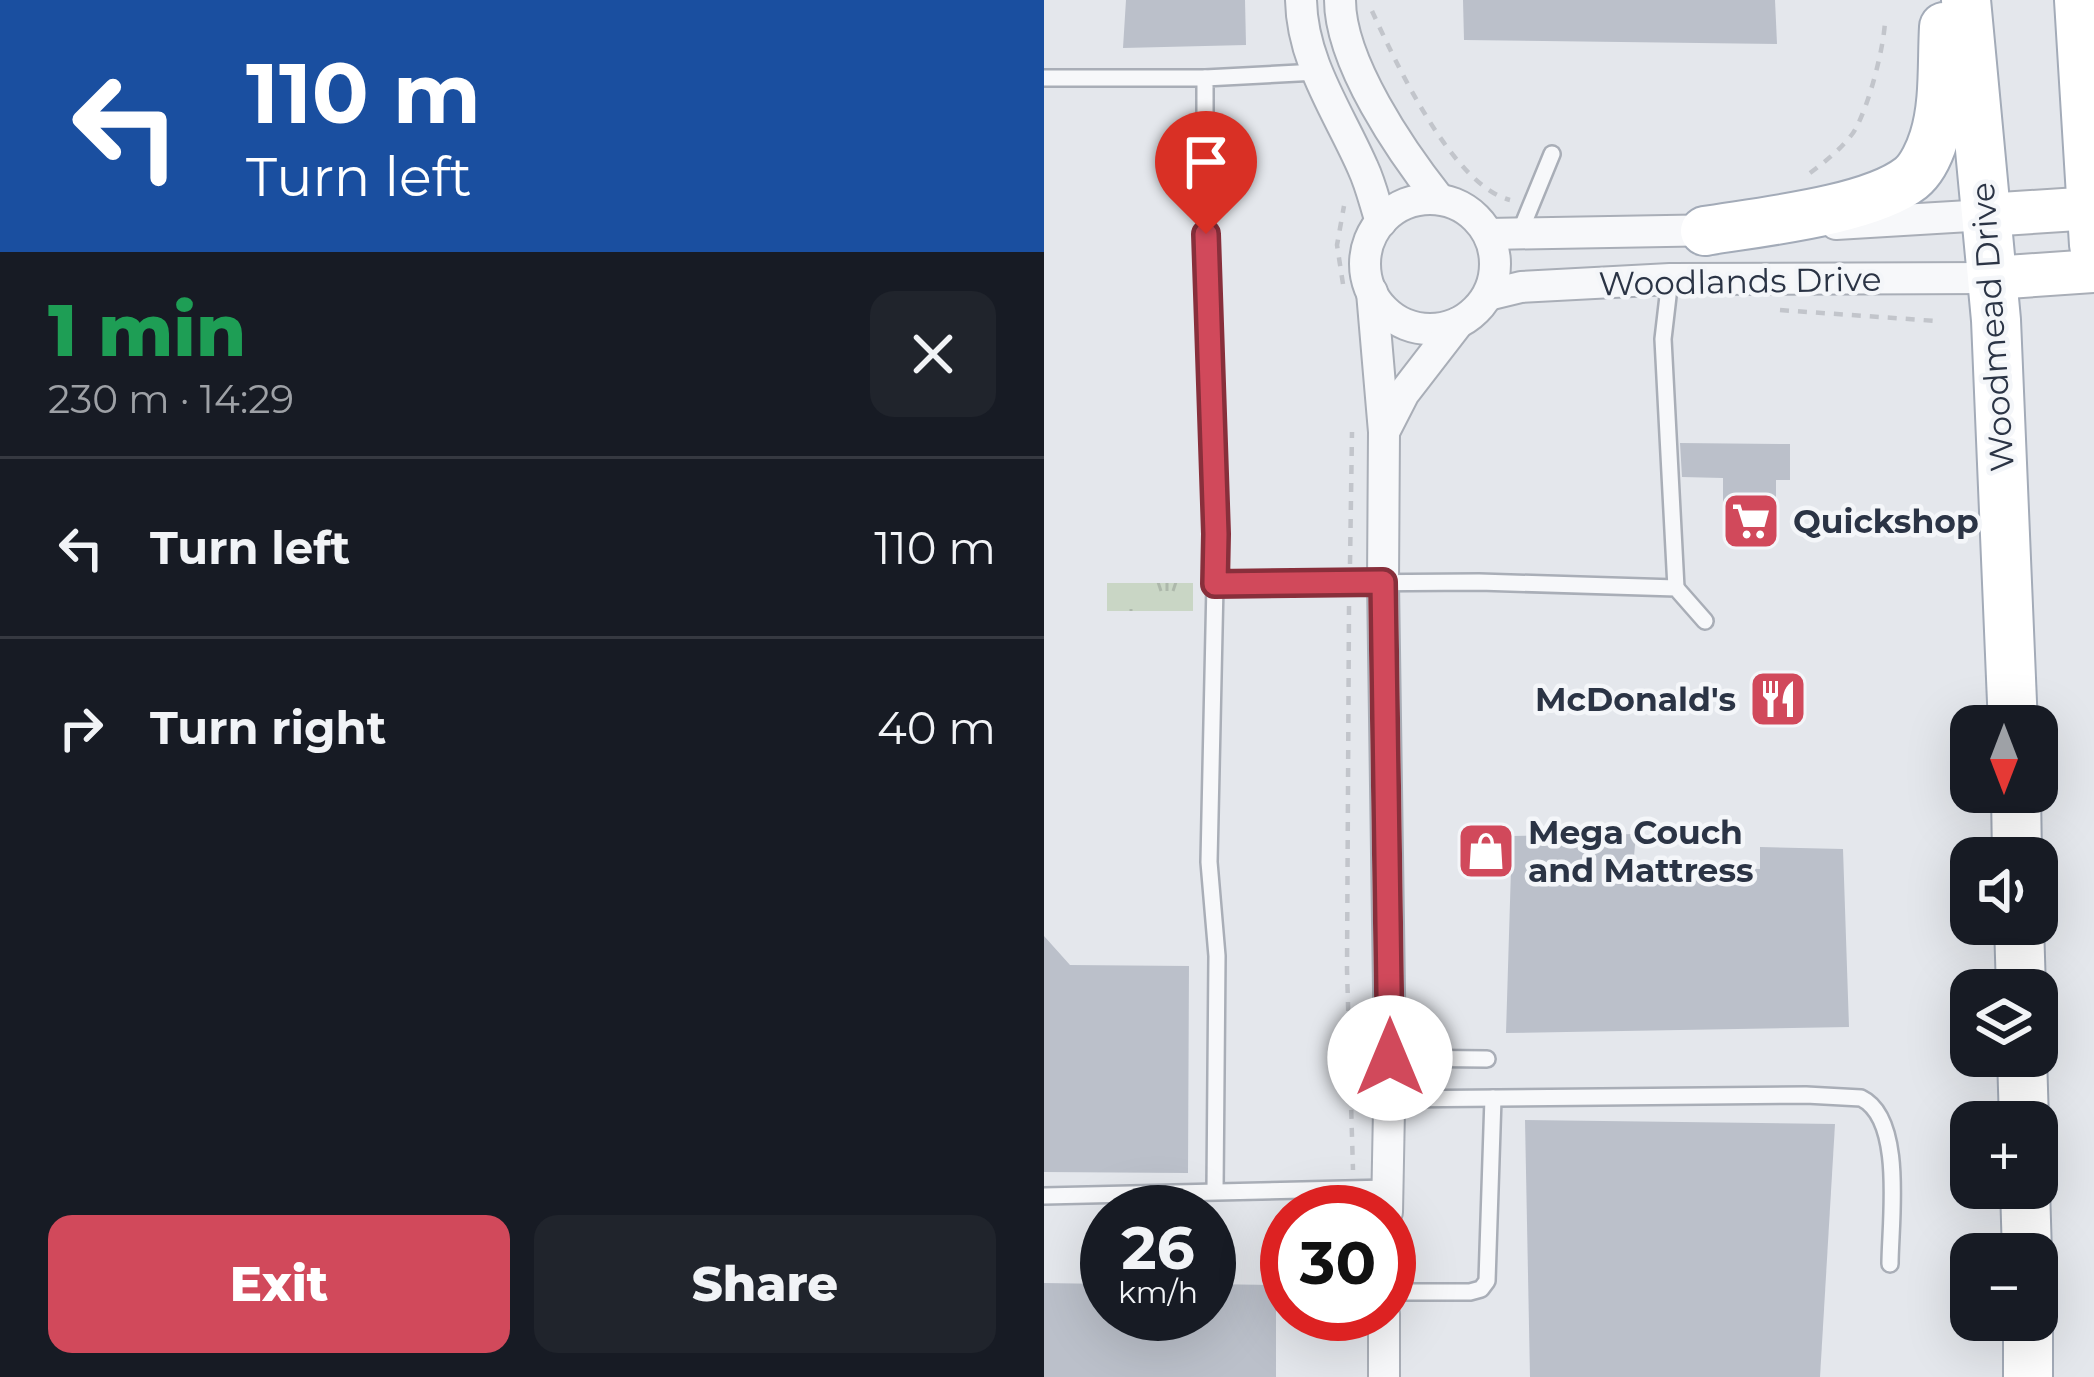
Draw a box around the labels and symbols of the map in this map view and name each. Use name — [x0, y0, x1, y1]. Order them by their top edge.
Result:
pin — [1155, 111, 1257, 234]
street label: Woodmead Drive — [1962, 181, 2022, 473]
street label: Woodlands Drive — [1598, 259, 1882, 303]
supermarket icon: Quickshop — [1720, 490, 1782, 552]
place label: Quickshop — [1793, 501, 1979, 541]
restaurant icon: McDonald's — [1747, 668, 1809, 730]
place label: McDonald's — [1535, 679, 1736, 719]
north arrow — [1950, 705, 2058, 813]
place label: Mega Couch and Mattress — [1528, 812, 1753, 890]
shop icon: Mega Couch and Mattress — [1455, 820, 1517, 882]
position arrow — [1327, 995, 1453, 1121]
speed limit sign: 30 — [1260, 1185, 1416, 1341]

